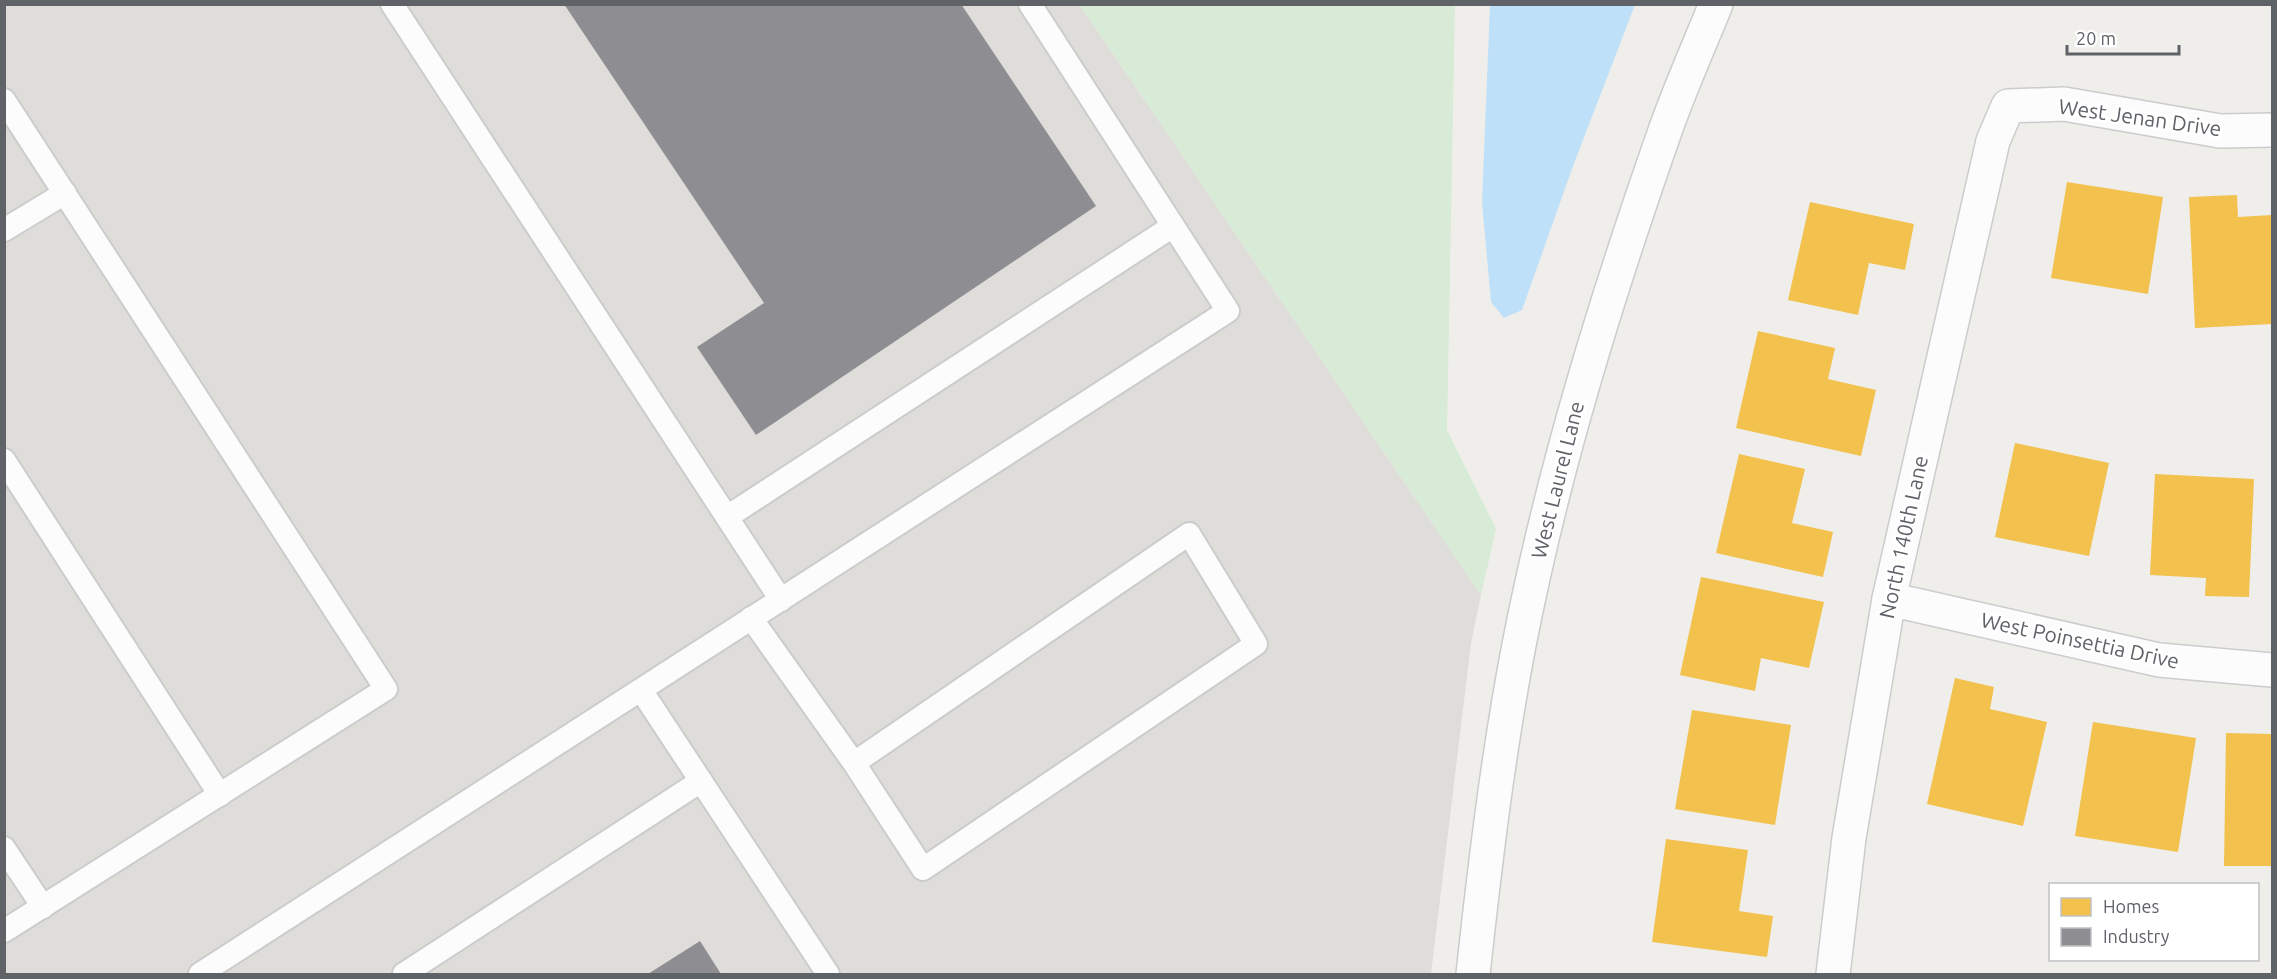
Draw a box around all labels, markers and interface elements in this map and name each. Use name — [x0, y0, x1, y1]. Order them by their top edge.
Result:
scale bar — [2067, 18, 2180, 56]
text: 20 m — [2076, 28, 2116, 48]
street label: West Jenan Drive — [2057, 94, 2223, 140]
street label: West Laurel Lane — [1526, 399, 1588, 561]
street label: North 140th Lane — [1874, 453, 1932, 620]
street label: West Poinsettia Drive — [1979, 607, 2182, 673]
legend — [2049, 883, 2259, 961]
text: Homes — [2103, 896, 2160, 916]
text: Industry — [2103, 926, 2170, 946]

